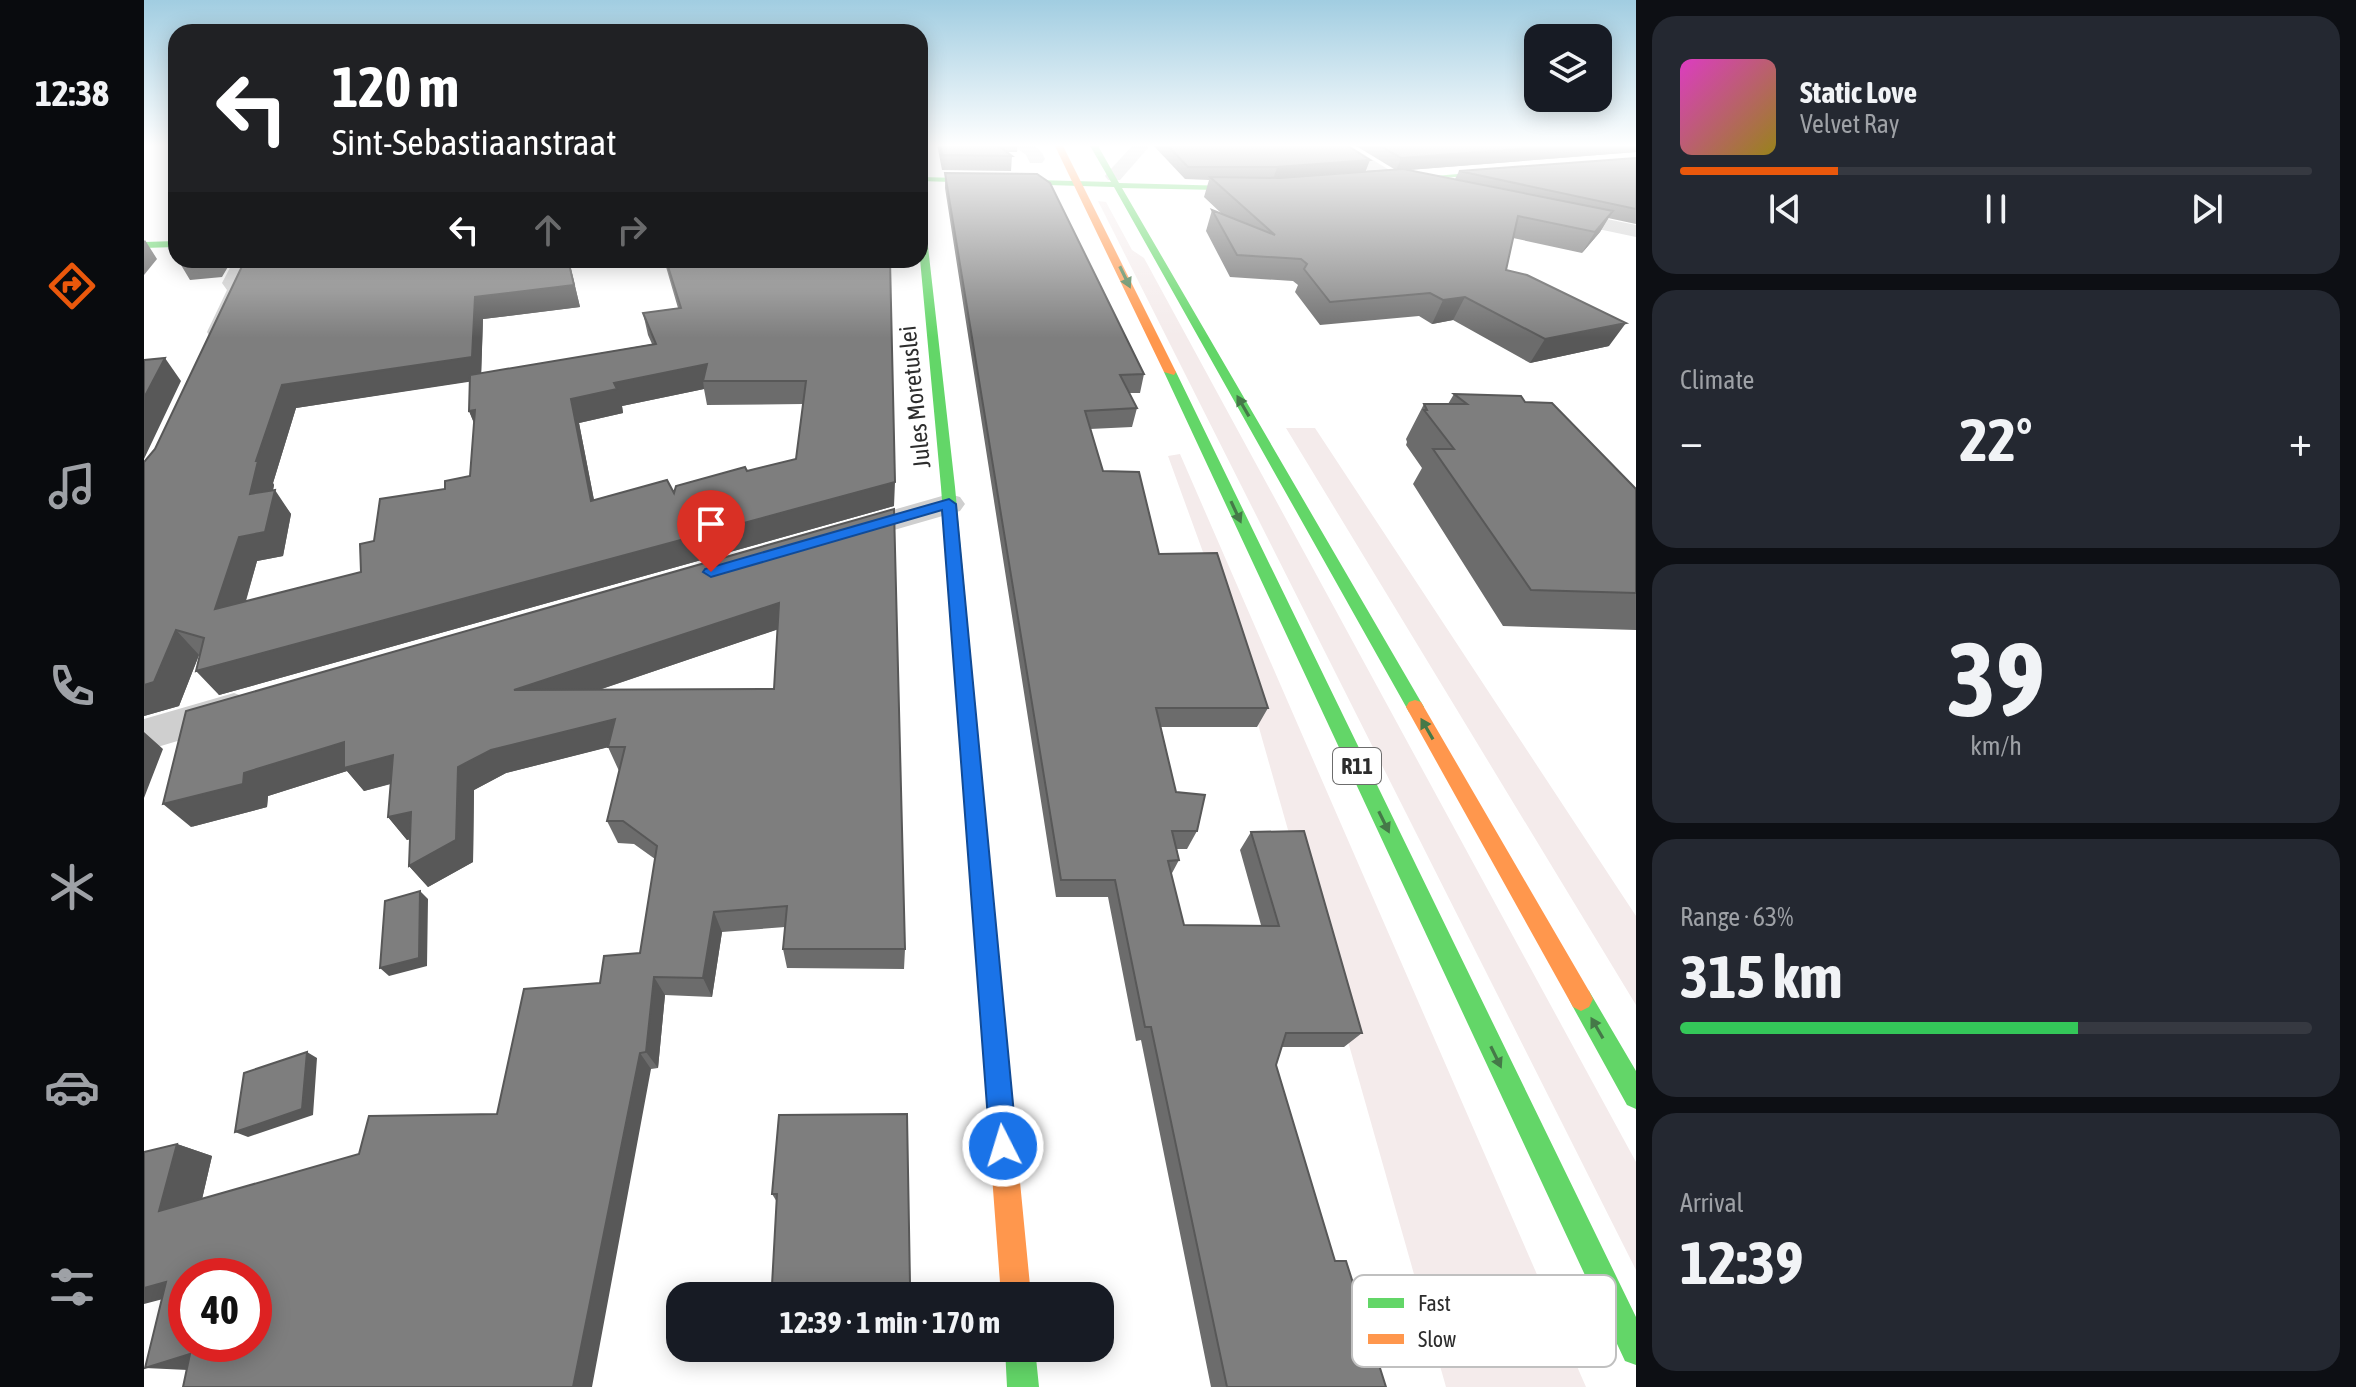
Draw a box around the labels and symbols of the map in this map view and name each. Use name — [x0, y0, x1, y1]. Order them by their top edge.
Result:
one-way arrow — [1118, 266, 1131, 289]
street label: Jules Moretuslei — [894, 325, 935, 470]
one-way arrow — [1236, 395, 1250, 417]
pin — [677, 490, 745, 572]
one-way arrow — [1229, 500, 1243, 523]
one-way arrow — [1421, 718, 1435, 740]
road number: R11 — [1333, 748, 1381, 784]
one-way arrow — [1377, 811, 1391, 834]
one-way arrow — [1591, 1017, 1605, 1039]
one-way arrow — [1489, 1045, 1503, 1069]
position arrow — [961, 1104, 1045, 1188]
speed limit sign: 40 — [168, 1258, 272, 1362]
legend — [1352, 1275, 1616, 1367]
text: Fast — [1418, 1290, 1451, 1316]
text: Slow — [1418, 1326, 1456, 1352]

